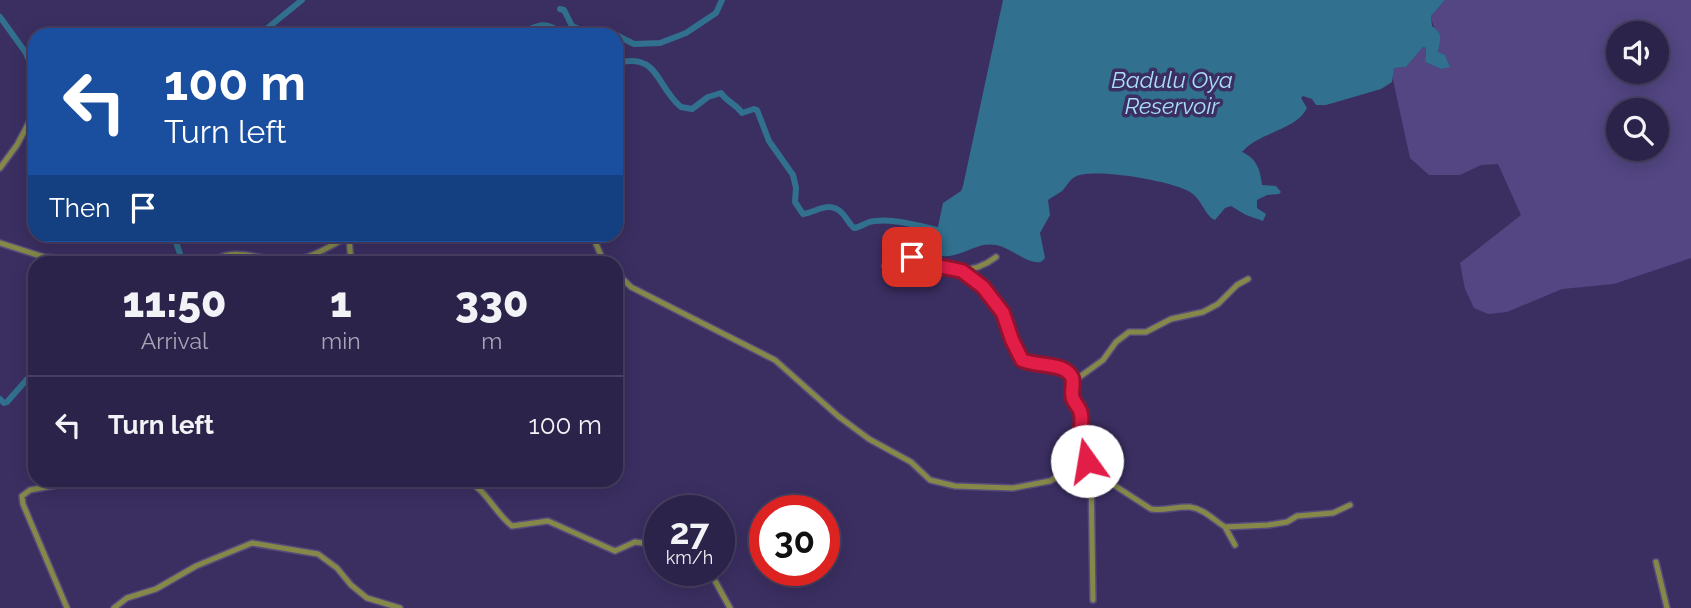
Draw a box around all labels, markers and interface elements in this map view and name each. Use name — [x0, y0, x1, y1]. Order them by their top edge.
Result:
map controls — [1606, 21, 1669, 161]
button: sound — [1606, 21, 1669, 84]
text: 100 m — [164, 54, 306, 111]
icon: left — [49, 56, 140, 147]
water label: Badulu Oya Reservoir — [1111, 66, 1233, 119]
button: search — [1606, 98, 1669, 161]
text: Turn left — [164, 113, 286, 150]
icon: arrive — [124, 189, 162, 227]
text: Then — [49, 193, 110, 223]
pin — [882, 227, 942, 287]
icon: arrive — [893, 238, 931, 276]
text: 11:50 — [122, 278, 227, 327]
text: 1 — [330, 278, 352, 327]
text: 330 — [455, 278, 529, 327]
text: Arrival — [141, 327, 208, 354]
text: min — [321, 327, 361, 354]
text: m — [481, 327, 502, 354]
icon: left — [49, 406, 87, 444]
text: Turn left — [108, 410, 214, 440]
text: 100 m — [529, 410, 602, 440]
position arrow — [1050, 424, 1124, 498]
speed limit sign: 30 — [749, 495, 840, 586]
text: 27 — [670, 511, 709, 552]
text: km/h — [666, 547, 713, 568]

